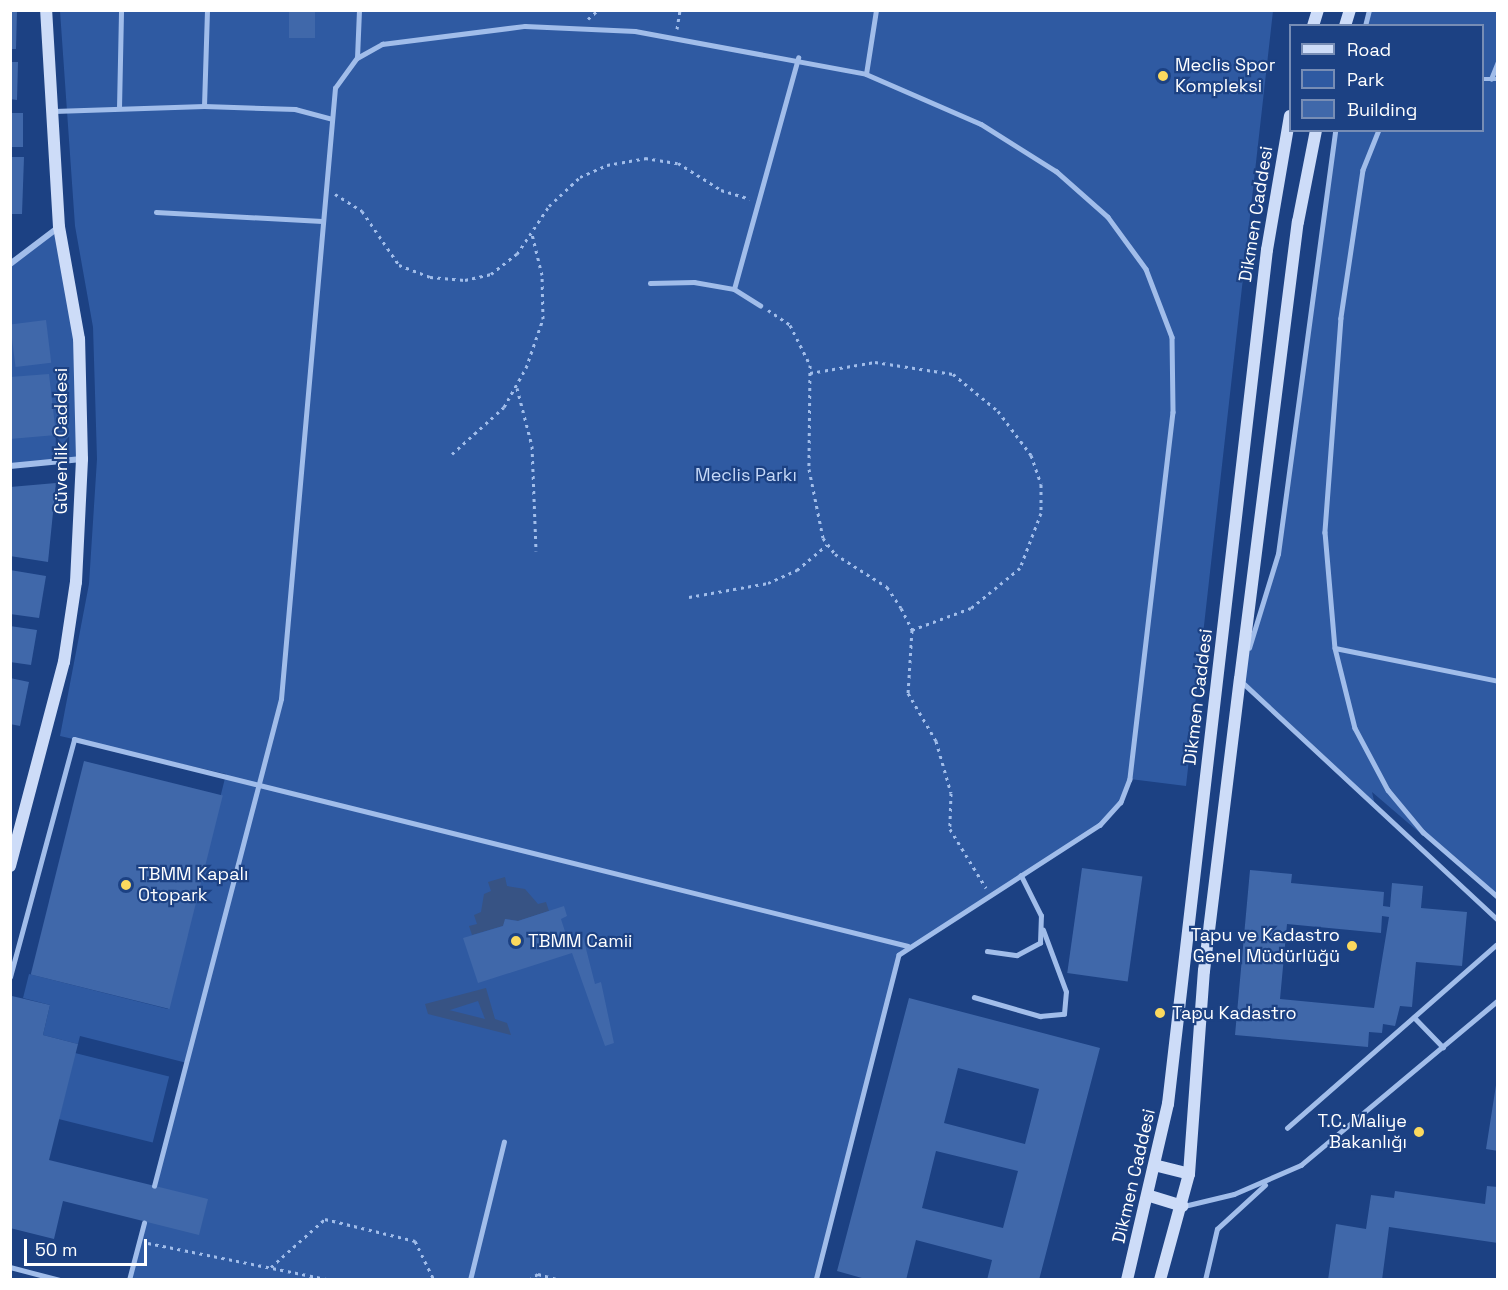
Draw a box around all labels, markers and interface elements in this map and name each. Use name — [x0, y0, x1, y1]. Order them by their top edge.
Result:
legend — [1289, 24, 1484, 132]
text: Road — [1347, 38, 1391, 61]
place label: Meclis Spor Kompleksi — [1175, 55, 1275, 98]
text: Park — [1347, 68, 1384, 91]
marker: Meclis Spor Kompleksi — [1156, 69, 1170, 83]
text: Building — [1347, 98, 1417, 121]
street label: Dikmen Caddesi — [1235, 145, 1277, 283]
street label: Güvenlik Caddesi — [50, 368, 72, 514]
park label: Meclis Parkı — [695, 464, 797, 486]
street label: Dikmen Caddesi — [1179, 628, 1217, 766]
place label: TBMM Kapalı Otopark — [138, 864, 248, 906]
marker: TBMM Kapalı Otopark — [119, 878, 133, 892]
place label: Tapu ve Kadastro Genel Müdürlüğü — [1191, 925, 1340, 968]
place label: TBMM Camii — [528, 930, 632, 952]
marker: TBMM Camii — [509, 934, 523, 948]
marker: Tapu ve Kadastro Genel Müdürlüğü — [1345, 939, 1359, 953]
place label: Tapu Kadastro — [1172, 1002, 1297, 1024]
marker: Tapu Kadastro — [1153, 1006, 1167, 1020]
street label: Dikmen Caddesi — [1108, 1107, 1160, 1245]
place label: T.C. Maliye Bakanlığı — [1317, 1111, 1407, 1154]
marker: T.C. Maliye Bakanlığı — [1412, 1125, 1426, 1139]
scale bar — [27, 1227, 150, 1265]
text: 50 m — [35, 1238, 77, 1261]

